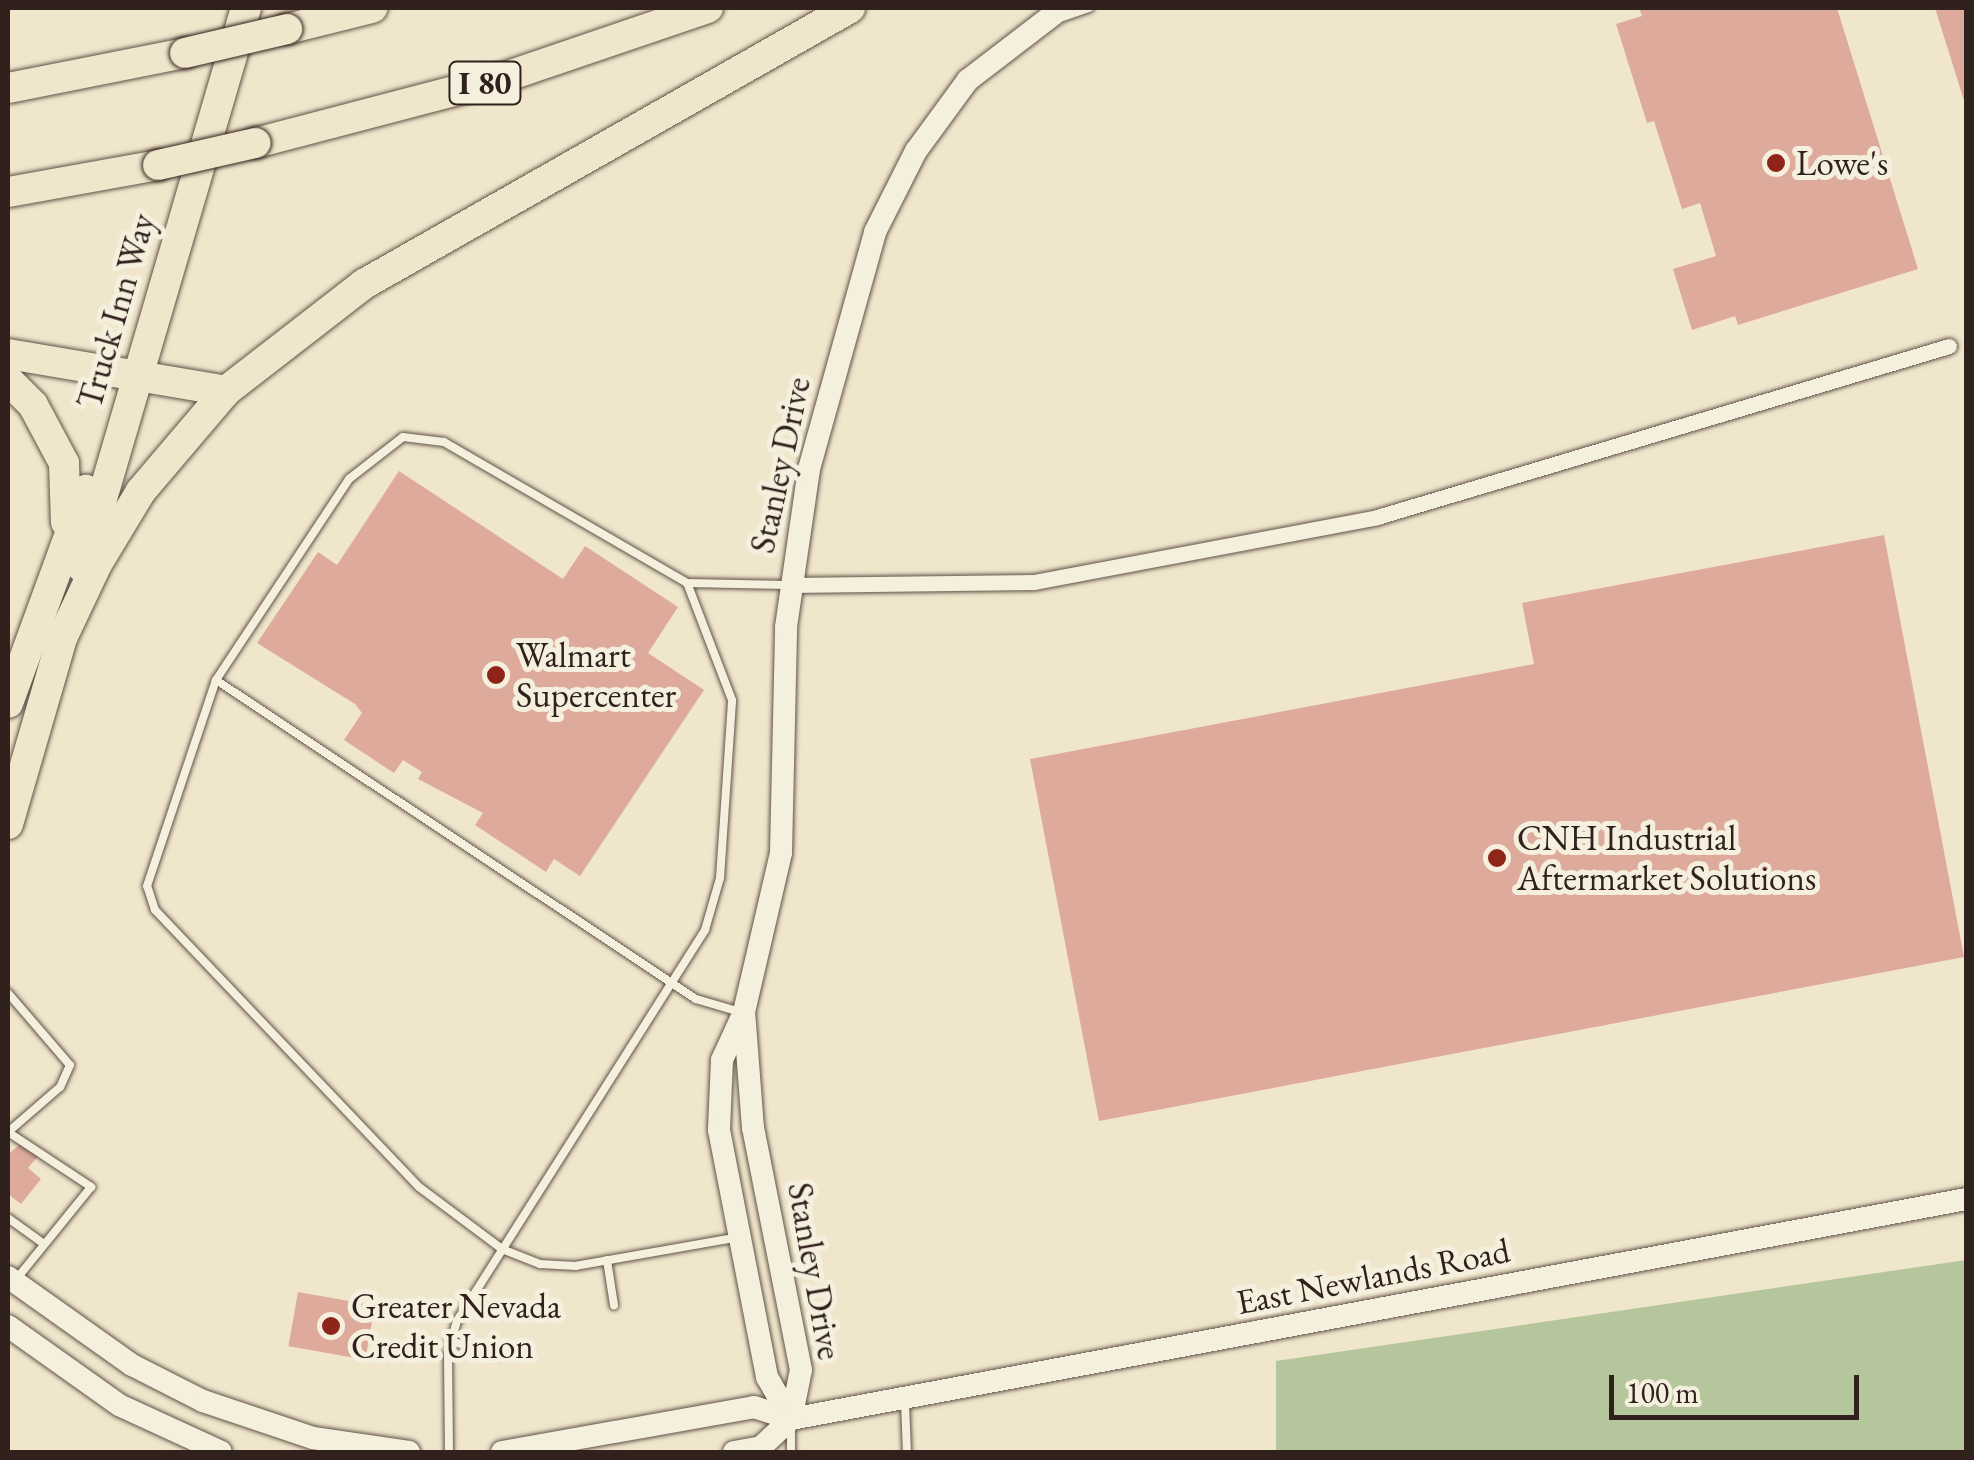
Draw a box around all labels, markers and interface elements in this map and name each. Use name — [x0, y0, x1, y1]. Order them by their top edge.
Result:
road number: I 80 — [448, 56, 522, 110]
place label: Lowe's — [1796, 142, 1888, 184]
marker: Lowe's — [1765, 152, 1787, 174]
street label: Truck Inn Way — [68, 209, 164, 413]
street label: Stanley Drive — [741, 373, 819, 557]
place label: Walmart Supercenter — [516, 634, 676, 716]
marker: Walmart Supercenter — [485, 664, 507, 686]
place label: CNH Industrial Aftermarket Solutions — [1517, 817, 1816, 899]
marker: CNH Industrial Aftermarket Solutions — [1486, 847, 1508, 869]
street label: Stanley Drive — [779, 1179, 851, 1363]
street label: East Newlands Road — [1233, 1229, 1513, 1323]
place label: Greater Nevada Credit Union — [351, 1285, 561, 1367]
marker: Greater Nevada Credit Union — [320, 1315, 342, 1337]
scale bar — [1614, 1355, 1864, 1417]
text: 100 m — [1626, 1373, 1699, 1412]

